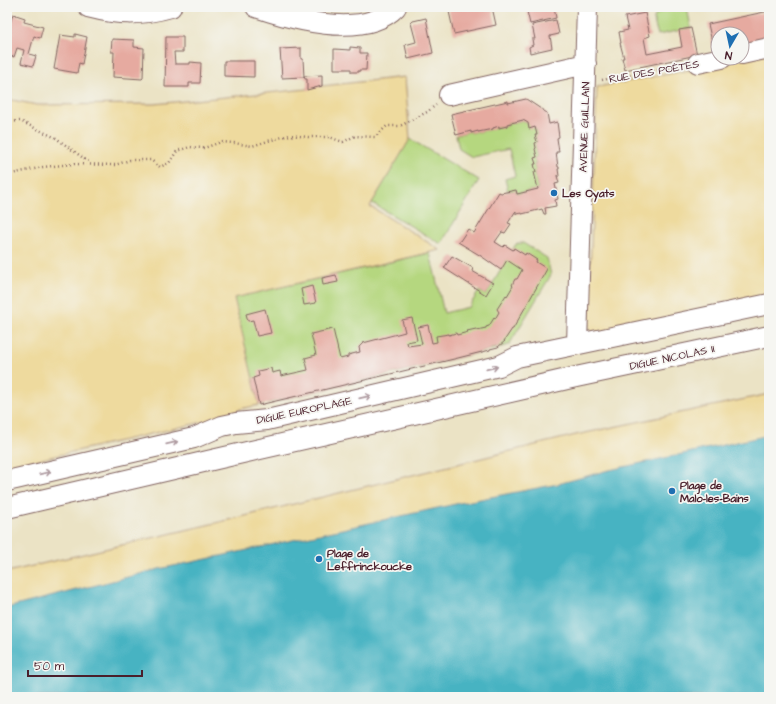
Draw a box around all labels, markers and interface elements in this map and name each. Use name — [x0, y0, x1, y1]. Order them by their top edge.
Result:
north arrow — [710, 26, 750, 66]
text: N — [724, 47, 733, 63]
street label: RUE DES POÈTES — [608, 56, 700, 87]
street label: AVENUE GUILLAIN — [575, 81, 594, 173]
place label: Les Oyats — [562, 186, 615, 203]
marker: Les Oyats — [549, 188, 559, 198]
street label: DIGUE NICOLAS II — [628, 341, 716, 374]
one-way arrow — [485, 363, 498, 371]
street label: DIGUE EUROPLAGE — [255, 393, 354, 428]
one-way arrow — [359, 393, 372, 401]
one-way arrow — [165, 439, 178, 447]
one-way arrow — [38, 468, 51, 476]
place label: Plage de Malo-les-Bains — [680, 478, 749, 506]
marker: Plage de Malo-les-Bains — [667, 486, 677, 496]
place label: Plage de Leffrinckoucke — [327, 546, 412, 574]
marker: Plage de Leffrinckoucke — [314, 554, 324, 564]
scale bar — [28, 652, 142, 678]
text: 50 m — [34, 658, 65, 675]

